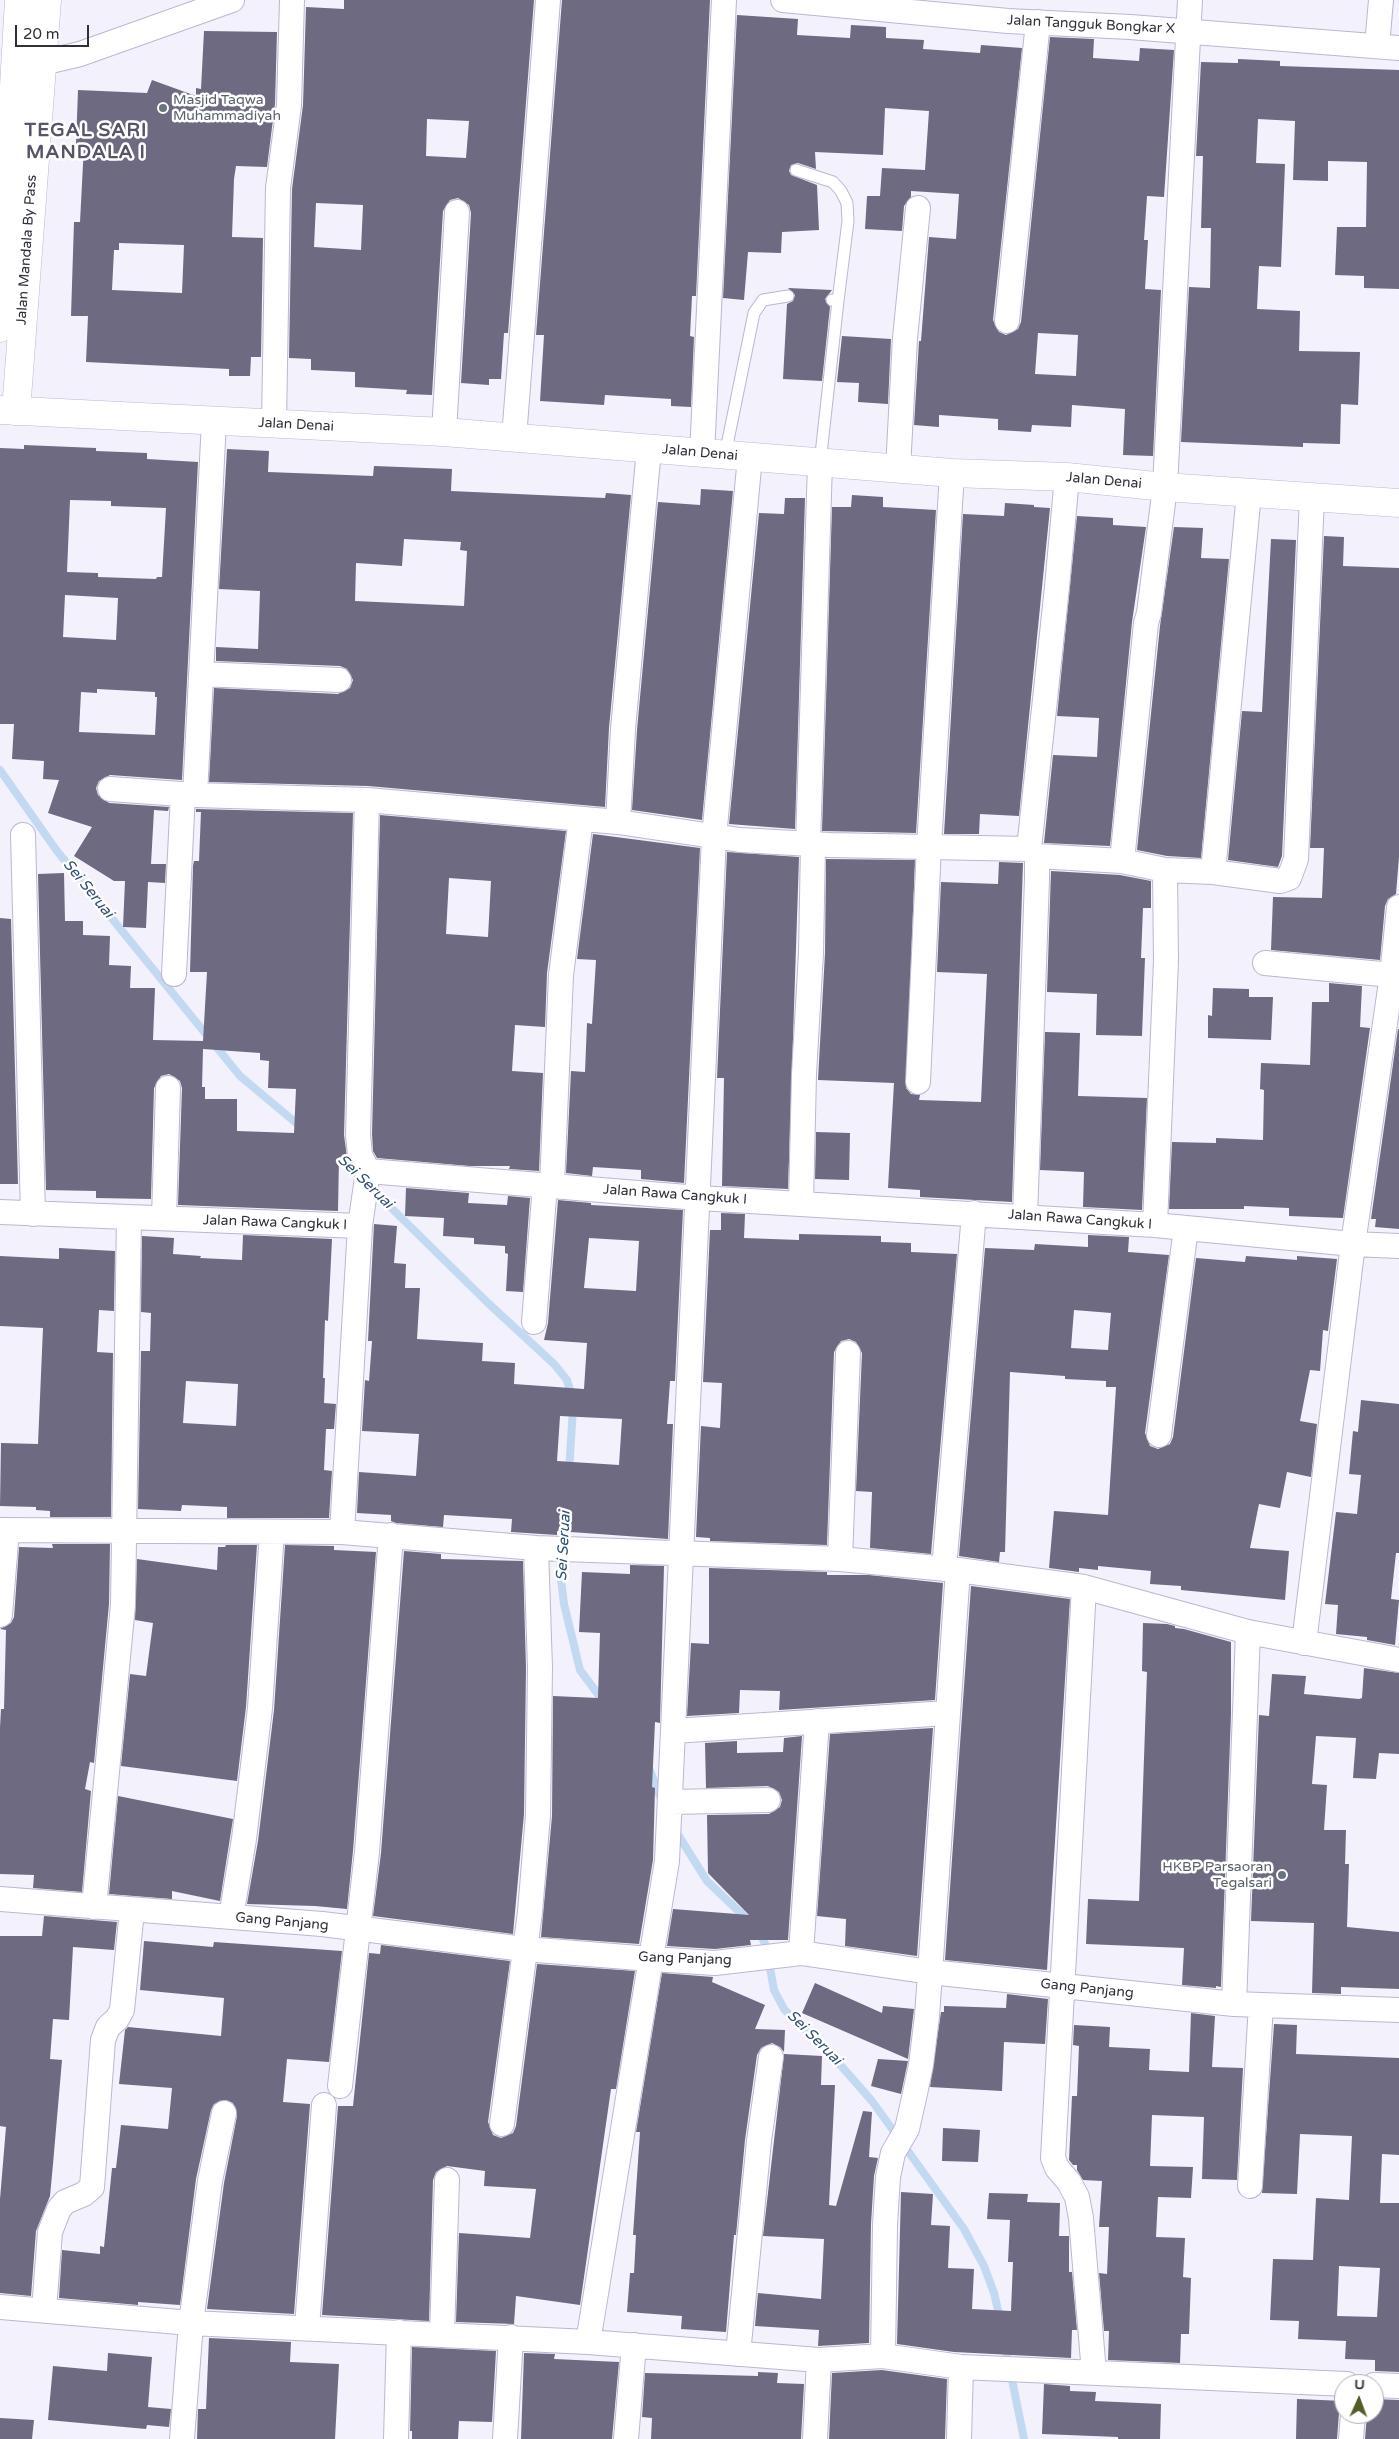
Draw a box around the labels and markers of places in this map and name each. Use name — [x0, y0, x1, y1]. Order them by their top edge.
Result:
place label: Masjid Taqwa Muhammadiyah — [173, 92, 281, 124]
marker: Masjid Taqwa Muhammadiyah — [157, 102, 169, 114]
place label: HKBP Parsaoran Tegalsari — [1162, 1859, 1272, 1891]
marker: HKBP Parsaoran Tegalsari — [1276, 1869, 1288, 1881]

